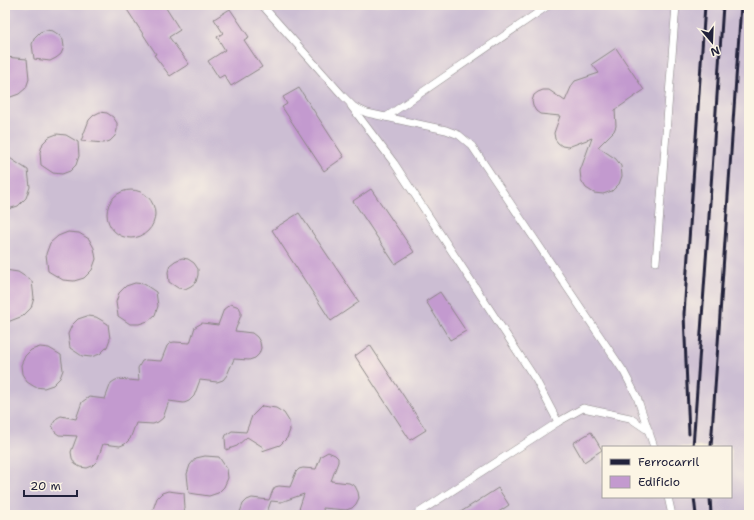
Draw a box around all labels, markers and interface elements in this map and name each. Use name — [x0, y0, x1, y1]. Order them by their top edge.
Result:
north arrow — [692, 22, 732, 62]
text: N — [708, 42, 722, 60]
legend — [602, 446, 732, 498]
text: Ferrocarril — [638, 454, 699, 470]
scale bar — [24, 472, 77, 498]
text: Edificio — [638, 474, 680, 490]
text: 20 m — [30, 478, 61, 494]

